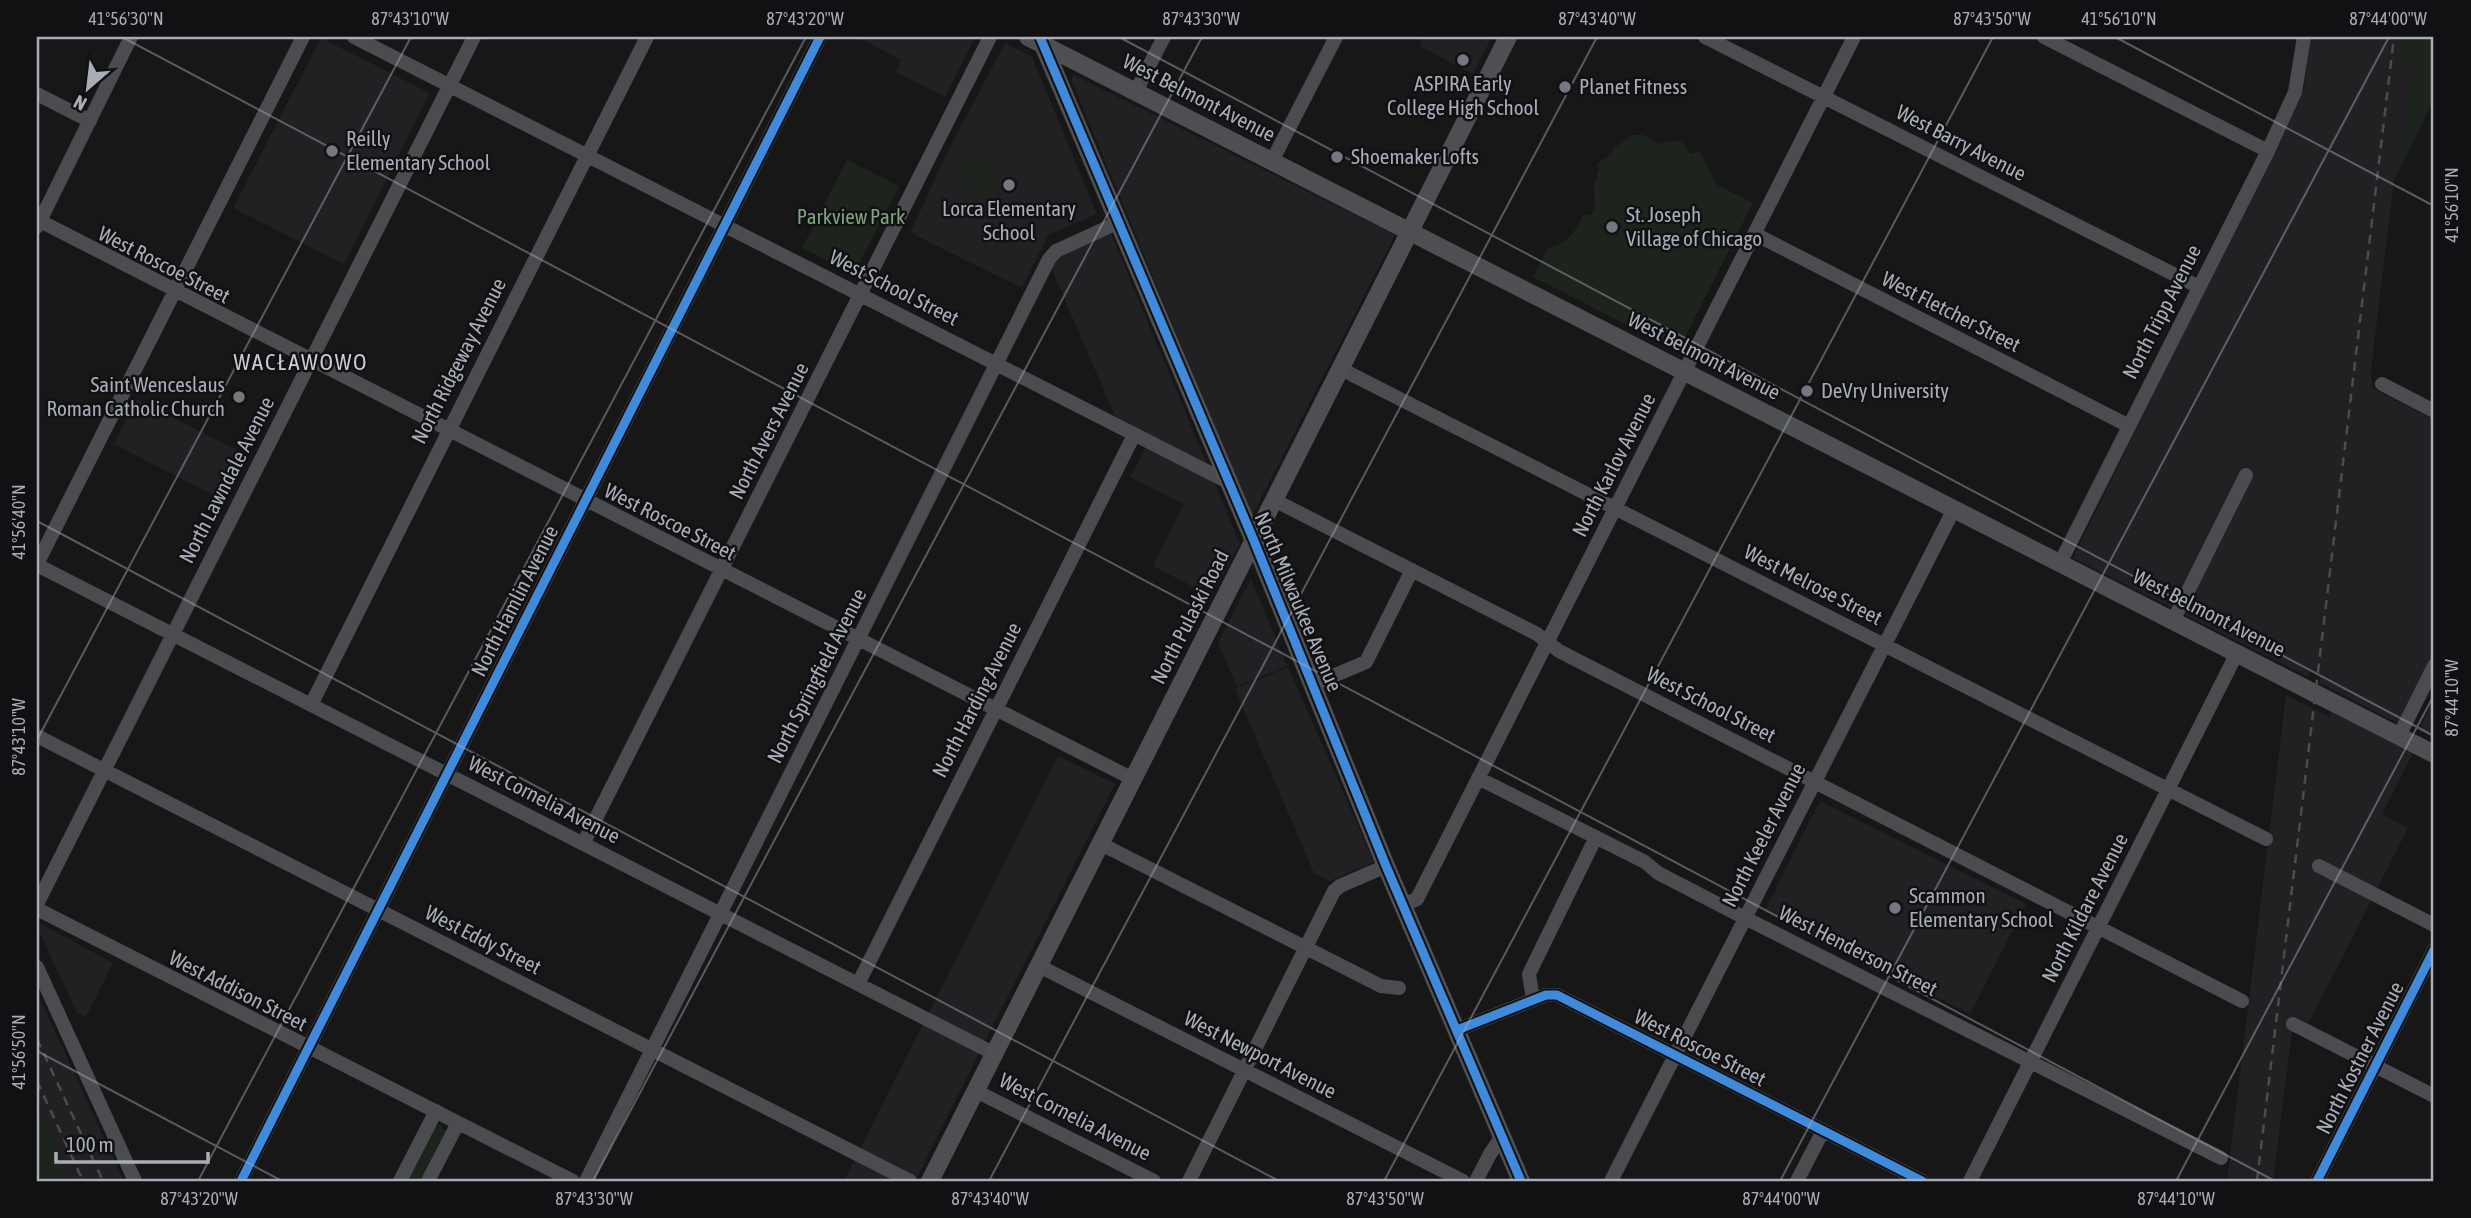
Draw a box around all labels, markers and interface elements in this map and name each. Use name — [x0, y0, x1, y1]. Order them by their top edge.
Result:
text: 41°56'30"N — [88, 8, 164, 29]
text: 87°43'10"W — [371, 8, 449, 29]
text: 87°43'20"W — [766, 8, 844, 29]
text: 87°43'30"W — [1162, 8, 1240, 29]
text: 87°43'40"W — [1558, 8, 1636, 29]
text: 87°43'50"W — [1953, 8, 2031, 29]
text: 41°56'10"N — [2081, 8, 2157, 29]
text: 87°44'00"W — [2349, 8, 2427, 29]
street label: West Belmont Avenue — [1119, 48, 1280, 146]
north arrow — [52, 52, 122, 122]
marker: ASPIRA Early College High School — [1455, 52, 1471, 68]
place label: ASPIRA Early College High School — [1387, 71, 1539, 119]
place label: Planet Fitness — [1579, 74, 1687, 98]
marker: Planet Fitness — [1557, 79, 1573, 95]
text: N — [70, 91, 90, 115]
street label: West Barry Avenue — [1893, 99, 2030, 185]
place label: Reilly Elementary School — [346, 126, 491, 174]
marker: Reilly Elementary School — [324, 143, 340, 159]
place label: Shoemaker Lofts — [1351, 144, 1479, 168]
marker: Shoemaker Lofts — [1329, 149, 1345, 165]
text: 41°56'10"N — [2441, 167, 2462, 243]
marker: Lorca Elementary School — [1001, 177, 1017, 193]
place label: Lorca Elementary School — [942, 196, 1076, 244]
place label: St. Joseph Village of Chicago — [1626, 202, 1762, 250]
park label: Parkview Park — [797, 204, 905, 228]
marker: St. Joseph Village of Chicago — [1604, 219, 1620, 235]
street label: West Roscoe Street — [95, 221, 234, 308]
street label: North Tripp Avenue — [2117, 240, 2205, 383]
street label: West School Street — [826, 244, 963, 330]
street label: West Fletcher Street — [1878, 266, 2025, 356]
street label: North Ridgeway Avenue — [406, 274, 510, 447]
street label: West Belmont Avenue — [1624, 306, 1785, 404]
district label: WACŁAWOWO — [233, 349, 369, 375]
street label: North Avers Avenue — [723, 358, 813, 503]
place label: Saint Wenceslaus Roman Catholic Church — [46, 372, 225, 420]
place label: DeVry University — [1821, 378, 1949, 402]
marker: DeVry University — [1799, 383, 1815, 399]
marker: Saint Wenceslaus Roman Catholic Church — [231, 389, 247, 405]
street label: North Karlov Avenue — [1567, 389, 1660, 540]
street label: North Lawndale Avenue — [174, 392, 278, 567]
street label: West Roscoe Street — [601, 478, 740, 565]
text: 41°56'40"N — [8, 484, 29, 560]
street label: North Milwaukee Avenue — [1250, 508, 1348, 695]
street label: North Hamlin Avenue — [466, 521, 562, 680]
street label: West Melrose Street — [1740, 539, 1886, 629]
street label: North Pulaski Road — [1145, 546, 1233, 687]
street label: West Belmont Avenue — [2129, 563, 2290, 661]
street label: North Springfield Avenue — [762, 584, 871, 767]
street label: North Harding Avenue — [927, 618, 1026, 781]
text: 87°44'10"W — [2441, 659, 2462, 737]
street label: West School Street — [1643, 661, 1780, 747]
text: 87°43'10"W — [8, 698, 29, 776]
street label: West Cornelia Avenue — [465, 751, 624, 848]
street label: North Keeler Avenue — [1716, 759, 1810, 911]
street label: North Kildare Avenue — [2036, 829, 2132, 986]
place label: Scammon Elementary School — [1909, 883, 2054, 931]
street label: West Eddy Street — [421, 900, 545, 979]
street label: West Henderson Street — [1775, 900, 1942, 1000]
marker: Scammon Elementary School — [1887, 900, 1903, 916]
street label: West Addison Street — [165, 945, 312, 1035]
street label: North Kostner Avenue — [2310, 977, 2408, 1138]
street label: West Roscoe Street — [1631, 1004, 1770, 1091]
street label: West Newport Avenue — [1180, 1005, 1341, 1103]
text: 41°56'50"N — [8, 1014, 29, 1090]
street label: West Cornelia Avenue — [996, 1068, 1155, 1165]
scale bar — [56, 1120, 208, 1164]
text: 100 m — [66, 1132, 114, 1156]
text: 87°43'20"W — [160, 1188, 238, 1209]
text: 87°43'30"W — [555, 1188, 633, 1209]
text: 87°43'40"W — [951, 1188, 1029, 1209]
text: 87°43'50"W — [1346, 1188, 1424, 1209]
text: 87°44'00"W — [1742, 1188, 1820, 1209]
text: 87°44'10"W — [2137, 1188, 2215, 1209]

